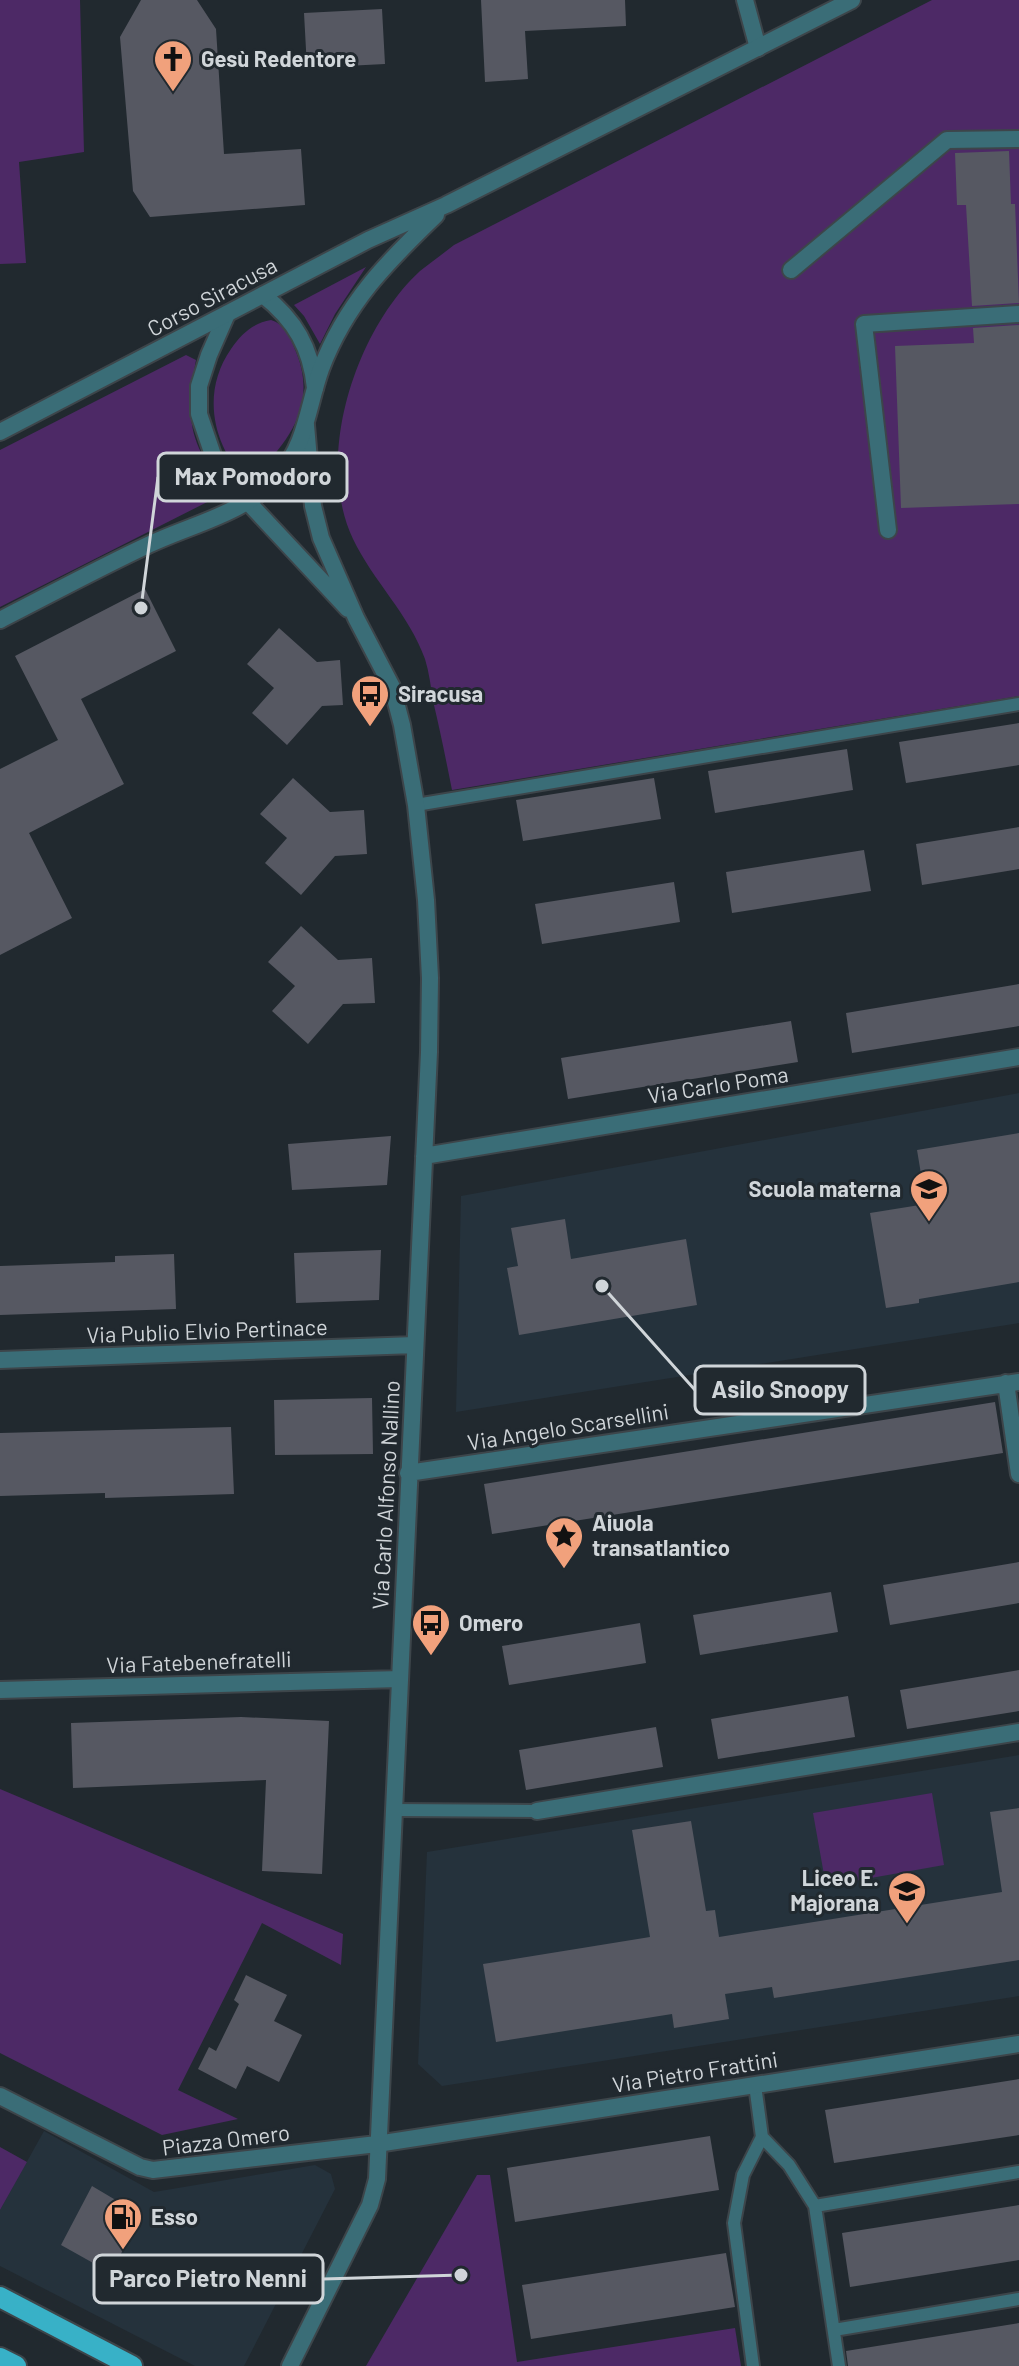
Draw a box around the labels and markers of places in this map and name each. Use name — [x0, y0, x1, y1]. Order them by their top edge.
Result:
church icon: Gesù Redentore — [152, 38, 194, 93]
place label: Gesù Redentore — [201, 45, 356, 71]
callout: Max Pomodoro — [158, 453, 347, 501]
bus stop icon: Siracusa — [349, 673, 391, 728]
place label: Siracusa — [398, 680, 483, 706]
school or university icon: Scuola materna — [908, 1168, 950, 1223]
place label: Scuola materna — [748, 1175, 901, 1201]
callout: Asilo Snoopy — [695, 1366, 865, 1414]
place label: Aiuola transatlantico — [592, 1509, 730, 1560]
place icon: Aiuola transatlantico — [543, 1515, 585, 1570]
bus stop icon: Omero — [410, 1602, 452, 1657]
place label: Omero — [459, 1609, 523, 1635]
place label: Liceo E. Majorana — [790, 1864, 879, 1915]
school or university icon: Liceo E. Majorana — [886, 1870, 928, 1925]
fuel station icon: Esso — [102, 2196, 144, 2251]
place label: Esso — [151, 2203, 198, 2229]
callout: Parco Pietro Nenni — [94, 2255, 323, 2303]

